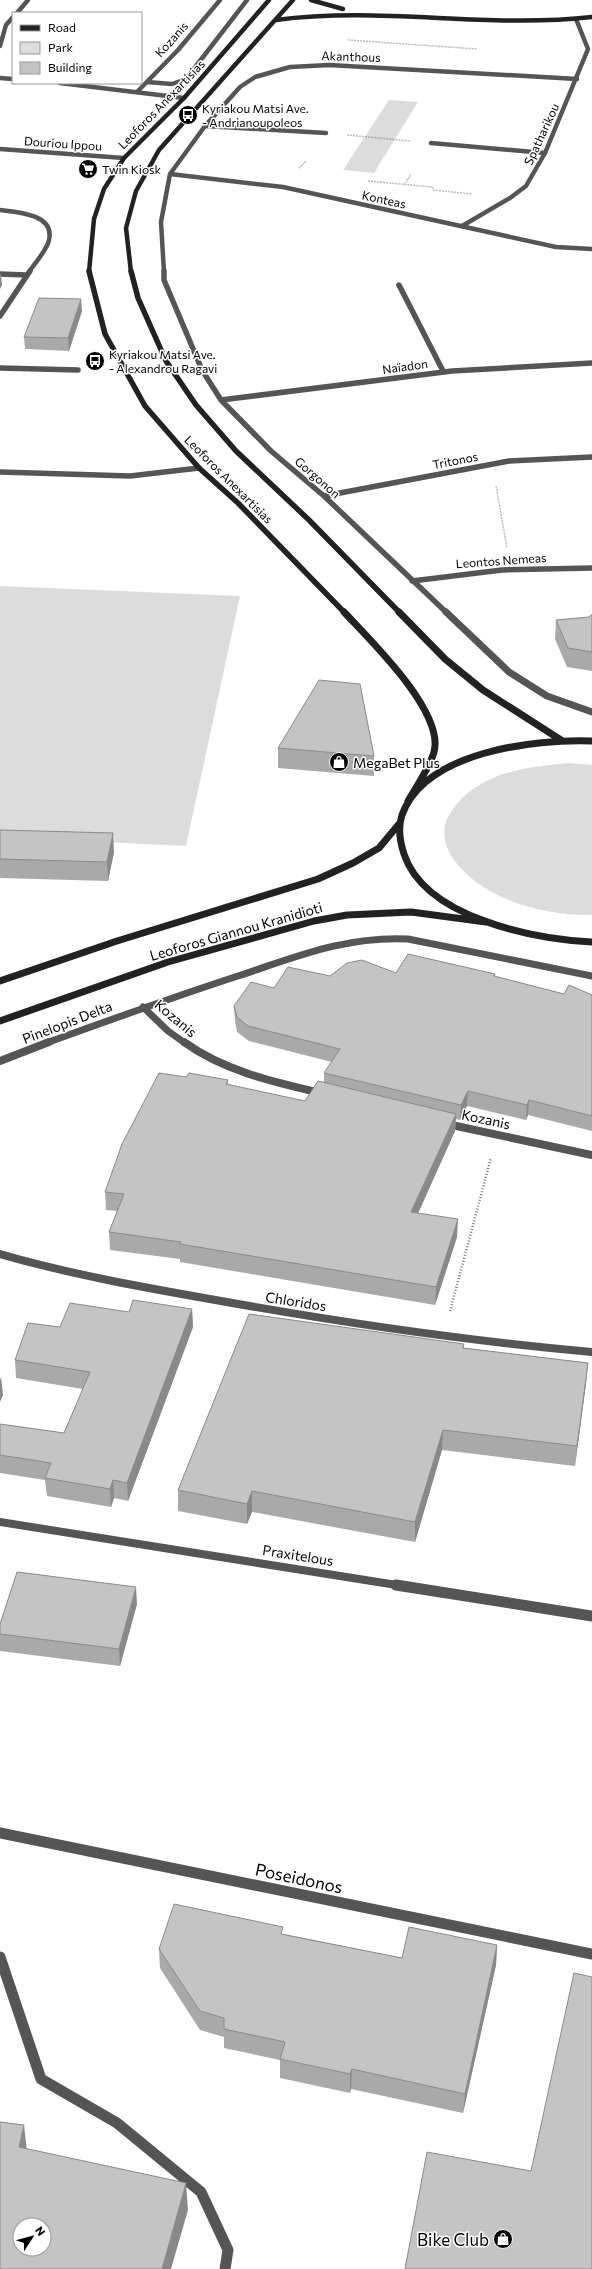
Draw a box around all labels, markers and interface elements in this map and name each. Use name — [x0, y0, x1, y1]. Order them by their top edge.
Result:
legend — [12, 12, 142, 84]
street label: Kozanis — [152, 19, 190, 59]
text: Road — [48, 20, 76, 34]
text: Park — [48, 40, 74, 54]
street label: Akanthous — [321, 48, 381, 64]
street label: Leoforos Anexartisias — [115, 57, 207, 151]
text: Building — [48, 60, 92, 74]
place label: Kyriakou Matsi Ave. - Andrianoupoleos — [202, 101, 309, 129]
street label: Spatharikou — [521, 101, 561, 167]
bus stop icon: Kyriakou Matsi Ave. - Andrianoupoleos — [177, 104, 199, 126]
street label: Douriou Ippou — [24, 133, 102, 153]
supermarket icon: Twin Kiosk — [77, 158, 99, 180]
place label: Twin Kiosk — [102, 162, 161, 176]
street label: Konteas — [361, 188, 407, 210]
place label: Kyriakou Matsi Ave. - Alexandrou Ragavi — [109, 347, 217, 375]
bus stop icon: Kyriakou Matsi Ave. - Alexandrou Ragavi — [84, 350, 106, 372]
street label: Naïadon — [381, 356, 429, 376]
street label: Leoforos Anexartisias — [182, 432, 276, 526]
street label: Tritonos — [431, 449, 479, 471]
street label: Gorgonon — [293, 454, 343, 500]
street label: Leontos Nemeas — [455, 550, 547, 570]
shop icon: MegaBet Plus — [328, 751, 350, 773]
place label: MegaBet Plus — [353, 754, 440, 771]
street label: Leoforos Giannou Kranidioti — [148, 898, 324, 964]
street label: Kozanis — [152, 996, 200, 1040]
street label: Pinelopis Delta — [20, 997, 114, 1047]
street label: Kozanis — [460, 1106, 512, 1132]
street label: Chloridos — [264, 1288, 328, 1314]
street label: Praxitelous — [261, 1541, 335, 1569]
street label: Poseidonos — [253, 1858, 345, 1898]
north arrow — [12, 2217, 52, 2257]
text: N — [33, 2224, 48, 2238]
shop icon: Bike Club — [492, 2228, 514, 2250]
place label: Bike Club — [417, 2229, 489, 2250]

